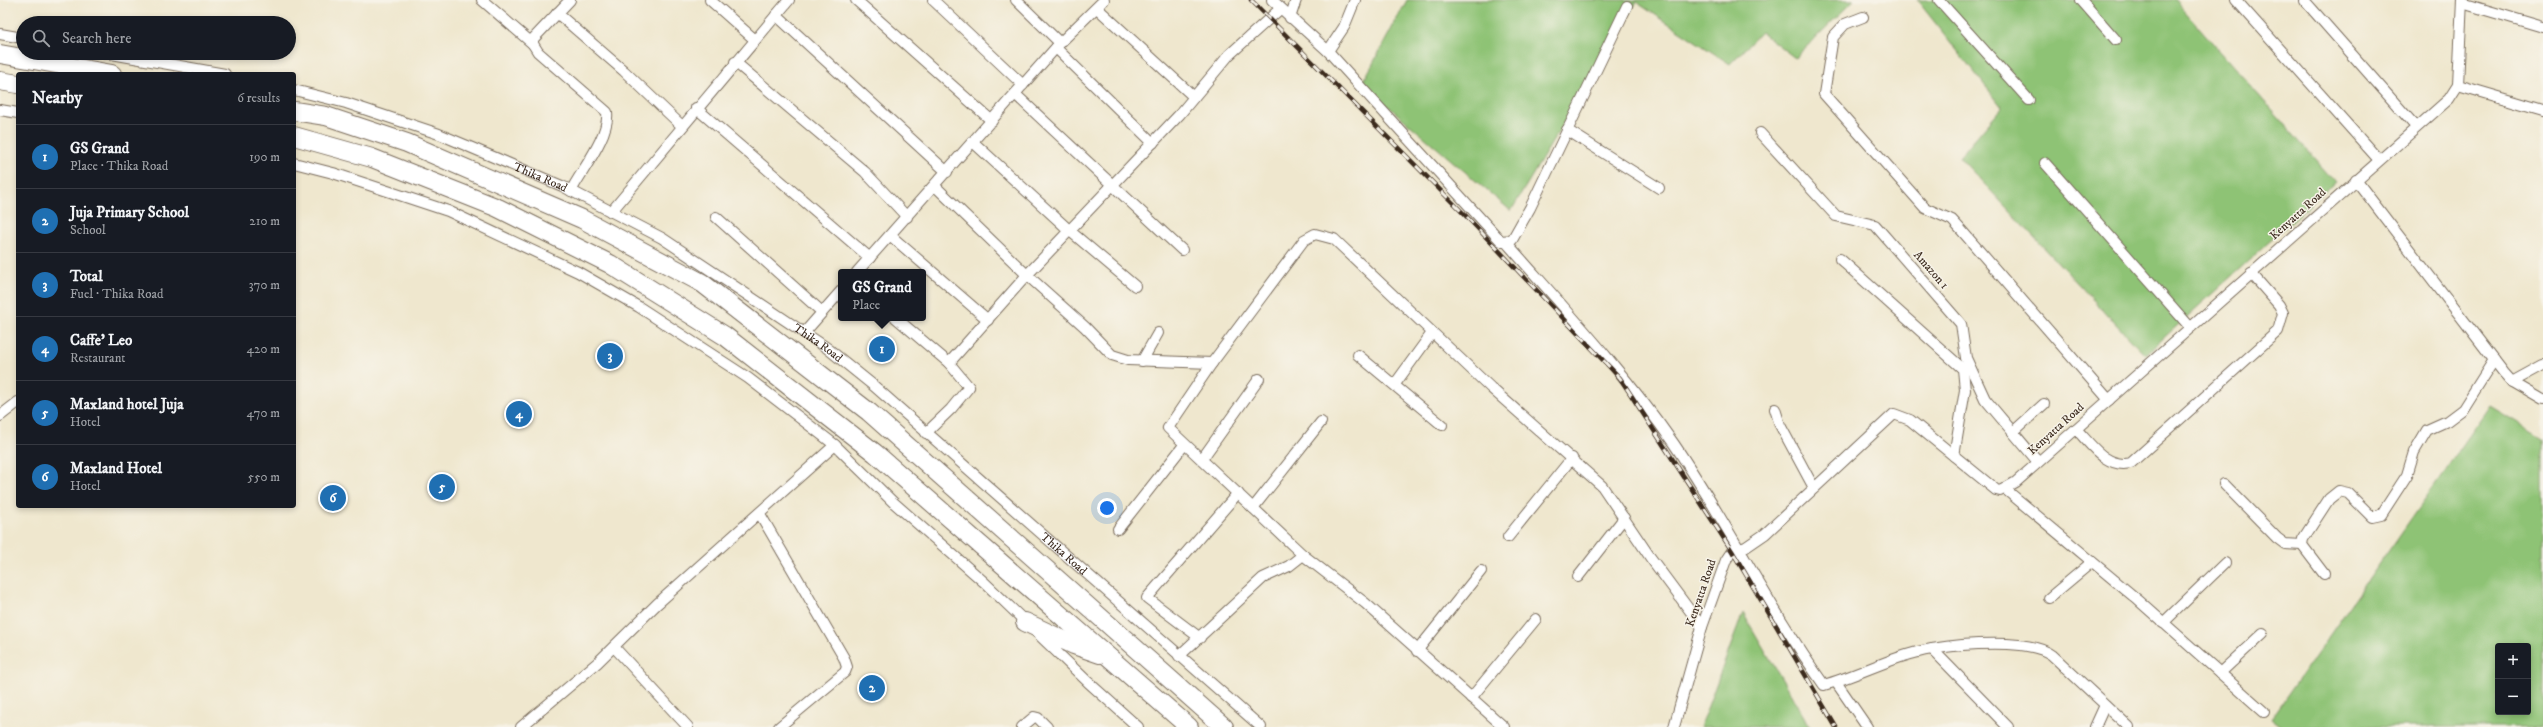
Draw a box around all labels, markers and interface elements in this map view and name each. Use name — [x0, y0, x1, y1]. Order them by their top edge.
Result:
search box — [16, 16, 296, 60]
icon: search — [30, 27, 52, 49]
text: Search here — [62, 29, 131, 48]
text: Nearby — [32, 87, 82, 109]
text: 6 results — [237, 90, 280, 106]
text: GS Grand — [70, 139, 129, 158]
text: 1 — [43, 149, 47, 165]
text: 190 m — [249, 149, 280, 165]
text: Place · Thika Road — [70, 158, 168, 174]
street label: Thika Road — [511, 159, 570, 195]
street label: Kenyatta Road — [2267, 185, 2329, 243]
text: Juja Primary School — [70, 203, 189, 222]
text: 2 — [42, 213, 48, 229]
text: 210 m — [249, 213, 280, 229]
text: School — [70, 222, 106, 238]
street label: Amazon 1 — [1910, 248, 1952, 292]
text: Total — [70, 267, 103, 286]
popup — [838, 269, 926, 321]
text: 3 — [43, 277, 47, 293]
text: 370 m — [249, 277, 280, 293]
text: GS Grand — [852, 278, 912, 297]
text: Fuel · Thika Road — [70, 286, 164, 302]
text: Place — [852, 297, 880, 313]
street label: Thika Road — [791, 320, 846, 365]
text: Caffe' Leo — [70, 331, 132, 350]
pin: 1 — [869, 334, 895, 364]
text: 4 — [41, 341, 49, 357]
text: 420 m — [247, 341, 280, 357]
pin: 3 — [597, 341, 623, 371]
text: Restaurant — [70, 350, 126, 366]
text: Maxland hotel Juja — [70, 395, 184, 414]
pin: 4 — [506, 399, 532, 429]
street label: Kenyatta Road — [2025, 400, 2087, 458]
text: 5 — [42, 405, 48, 421]
text: 470 m — [247, 405, 280, 421]
text: Hotel — [70, 414, 101, 430]
text: Maxland Hotel — [70, 459, 162, 478]
text: 6 — [42, 469, 48, 485]
text: 550 m — [248, 469, 280, 485]
pin: 5 — [429, 472, 455, 502]
text: Hotel — [70, 478, 101, 494]
pin: 6 — [320, 483, 346, 513]
your location — [1097, 498, 1117, 518]
street label: Thika Road — [1038, 529, 1090, 578]
street label: Kenyatta Road — [1682, 557, 1720, 629]
map controls — [2495, 643, 2531, 715]
button: + — [2495, 643, 2531, 679]
pin: 2 — [859, 673, 885, 703]
button: − — [2495, 679, 2531, 715]

